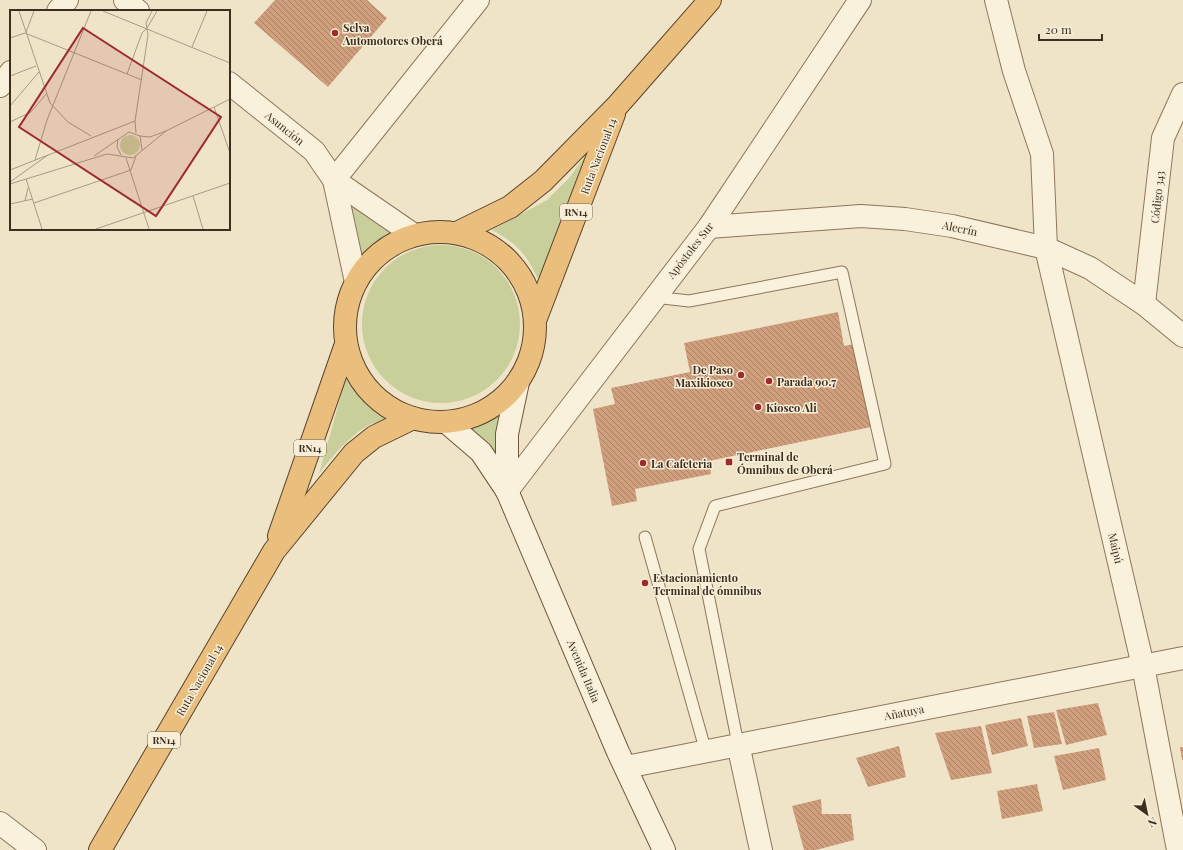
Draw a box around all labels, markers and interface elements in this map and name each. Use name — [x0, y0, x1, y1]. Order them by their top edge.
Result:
inset map — [10, 10, 230, 230]
scale bar — [1039, 16, 1102, 42]
place label: Selva Automotores Oberá — [342, 20, 443, 48]
text: 20 m — [1045, 21, 1072, 37]
marker: Selva Automotores Oberá — [330, 28, 340, 38]
street label: Asunción — [262, 107, 308, 149]
street label: Ruta Nacional 14 — [577, 115, 620, 196]
street label: Código 343 — [1147, 170, 1167, 224]
road number: RN14 — [560, 204, 592, 220]
street label: Alecrín — [940, 217, 979, 239]
street label: Apóstoles Sur — [663, 219, 717, 282]
place label: De Paso Maxikiosco — [675, 362, 733, 390]
marker: De Paso Maxikiosco — [736, 370, 746, 380]
place label: Parada 90.7 — [777, 374, 836, 389]
marker: Parada 90.7 — [764, 376, 774, 386]
place label: Kiosco Ali — [766, 400, 817, 415]
marker: Kiosco Ali — [753, 402, 763, 412]
road number: RN14 — [294, 440, 326, 456]
place label: Terminal de Ómnibus de Oberá — [737, 449, 833, 477]
place label: La Cafeteria — [651, 456, 713, 471]
marker: Terminal de Ómnibus de Oberá — [724, 457, 734, 467]
marker: La Cafeteria — [638, 458, 648, 468]
street label: Maipú — [1105, 531, 1127, 565]
place label: Estacionamiento Terminal de ómnibus — [653, 570, 762, 598]
marker: Estacionamiento Terminal de ómnibus — [640, 578, 650, 588]
street label: Avenida Italia — [564, 636, 604, 705]
street label: Ruta Nacional 14 — [172, 641, 226, 719]
street label: Añatuya — [882, 701, 926, 723]
road number: RN14 — [148, 732, 180, 748]
north arrow — [1127, 794, 1167, 834]
text: N — [1145, 814, 1160, 831]

